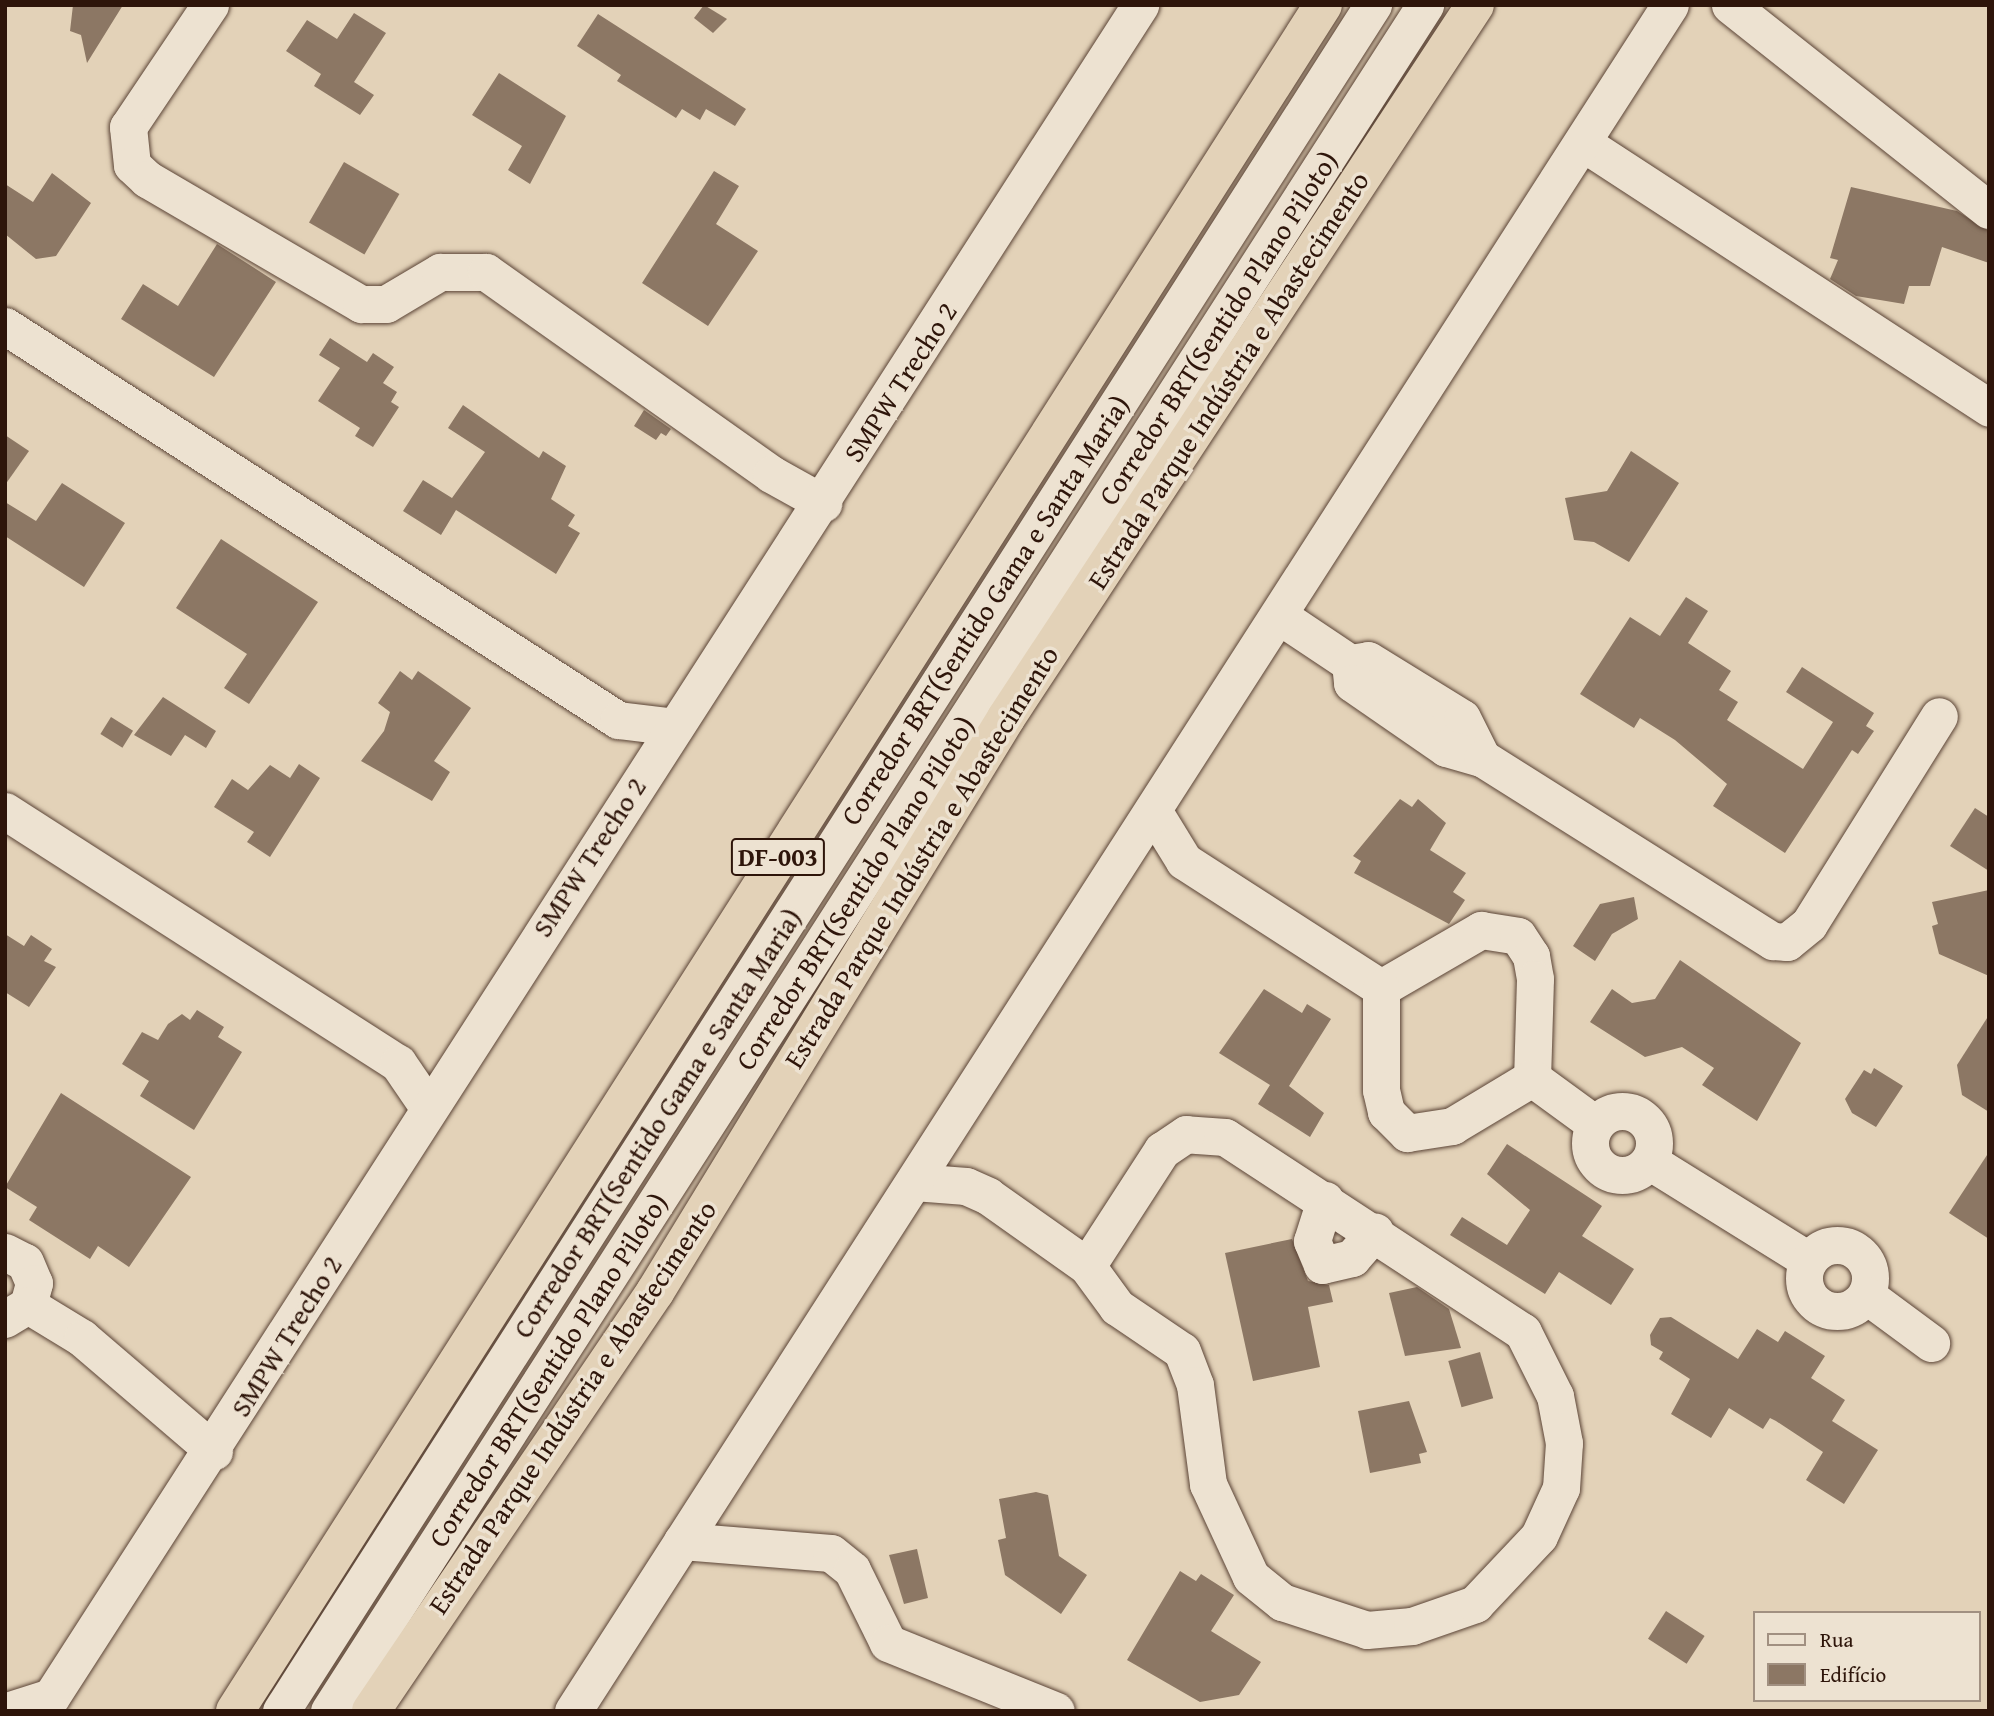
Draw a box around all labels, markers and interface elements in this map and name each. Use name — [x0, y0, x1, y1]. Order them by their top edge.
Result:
street label: Corredor BRT(Sentido Plano Piloto) — [1091, 145, 1345, 511]
street label: Estrada Parque Indústria e Abastecimento — [1080, 165, 1376, 595]
street label: SMPW Trecho 2 — [836, 296, 964, 468]
street label: Corredor BRT(Sentido Gama e Santa Maria) — [833, 389, 1137, 831]
street label: Estrada Parque Indústria e Abastecimento — [777, 640, 1065, 1074]
street label: Corredor BRT(Sentido Plano Piloto) — [728, 710, 982, 1076]
street label: SMPW Trecho 2 — [525, 771, 653, 943]
road number: DF-003 — [731, 834, 825, 880]
street label: Corredor BRT(Sentido Gama e Santa Maria) — [505, 902, 809, 1344]
street label: Corredor BRT(Sentido Plano Piloto) — [421, 1187, 675, 1553]
street label: Estrada Parque Indústria e Abastecimento — [421, 1194, 723, 1620]
street label: SMPW Trecho 2 — [223, 1249, 349, 1423]
legend — [1752, 1611, 1980, 1702]
text: Rua — [1820, 1624, 1853, 1655]
text: Edifício — [1820, 1659, 1886, 1690]

